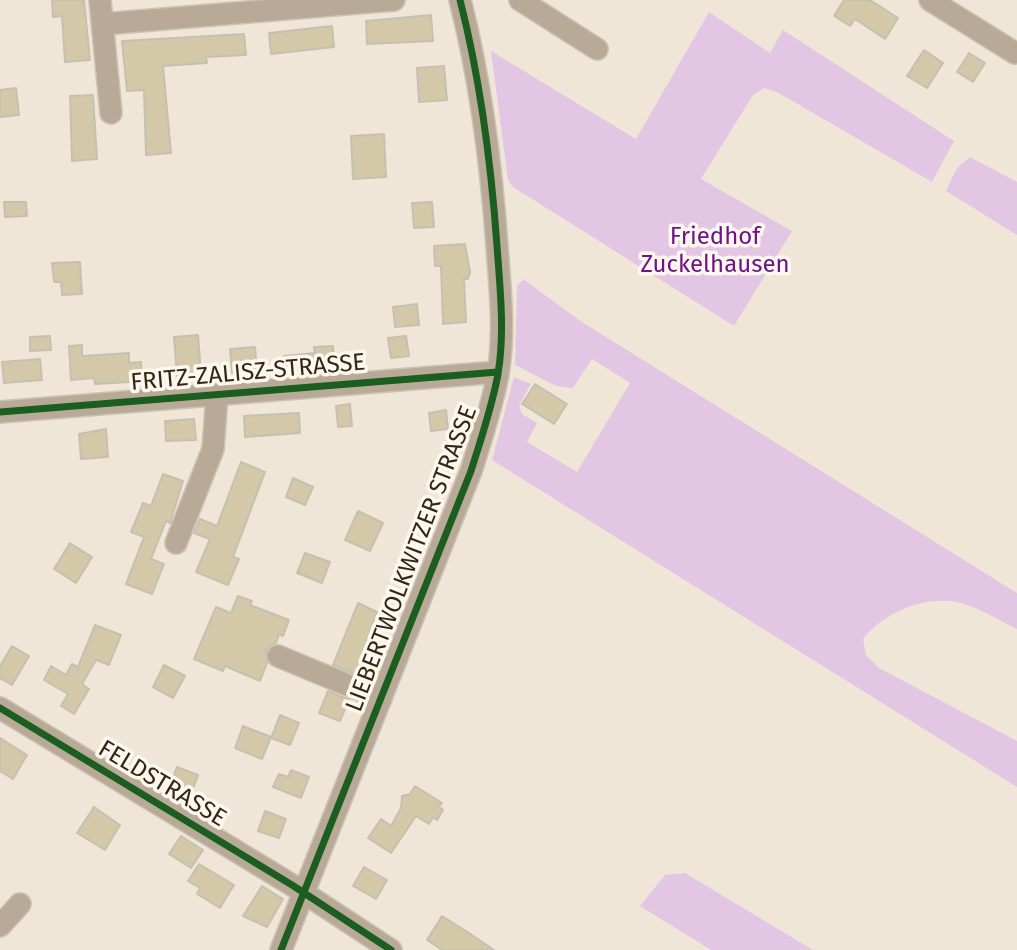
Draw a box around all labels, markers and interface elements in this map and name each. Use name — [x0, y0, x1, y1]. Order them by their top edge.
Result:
park label: Friedhof Zuckelhausen — [640, 223, 790, 279]
street label: FRITZ-ZALISZ-STRASSE — [130, 348, 366, 398]
street label: LIEBERTWOLKWITZER STRASSE — [340, 402, 484, 716]
street label: FELDSTRASSE — [93, 735, 231, 833]

